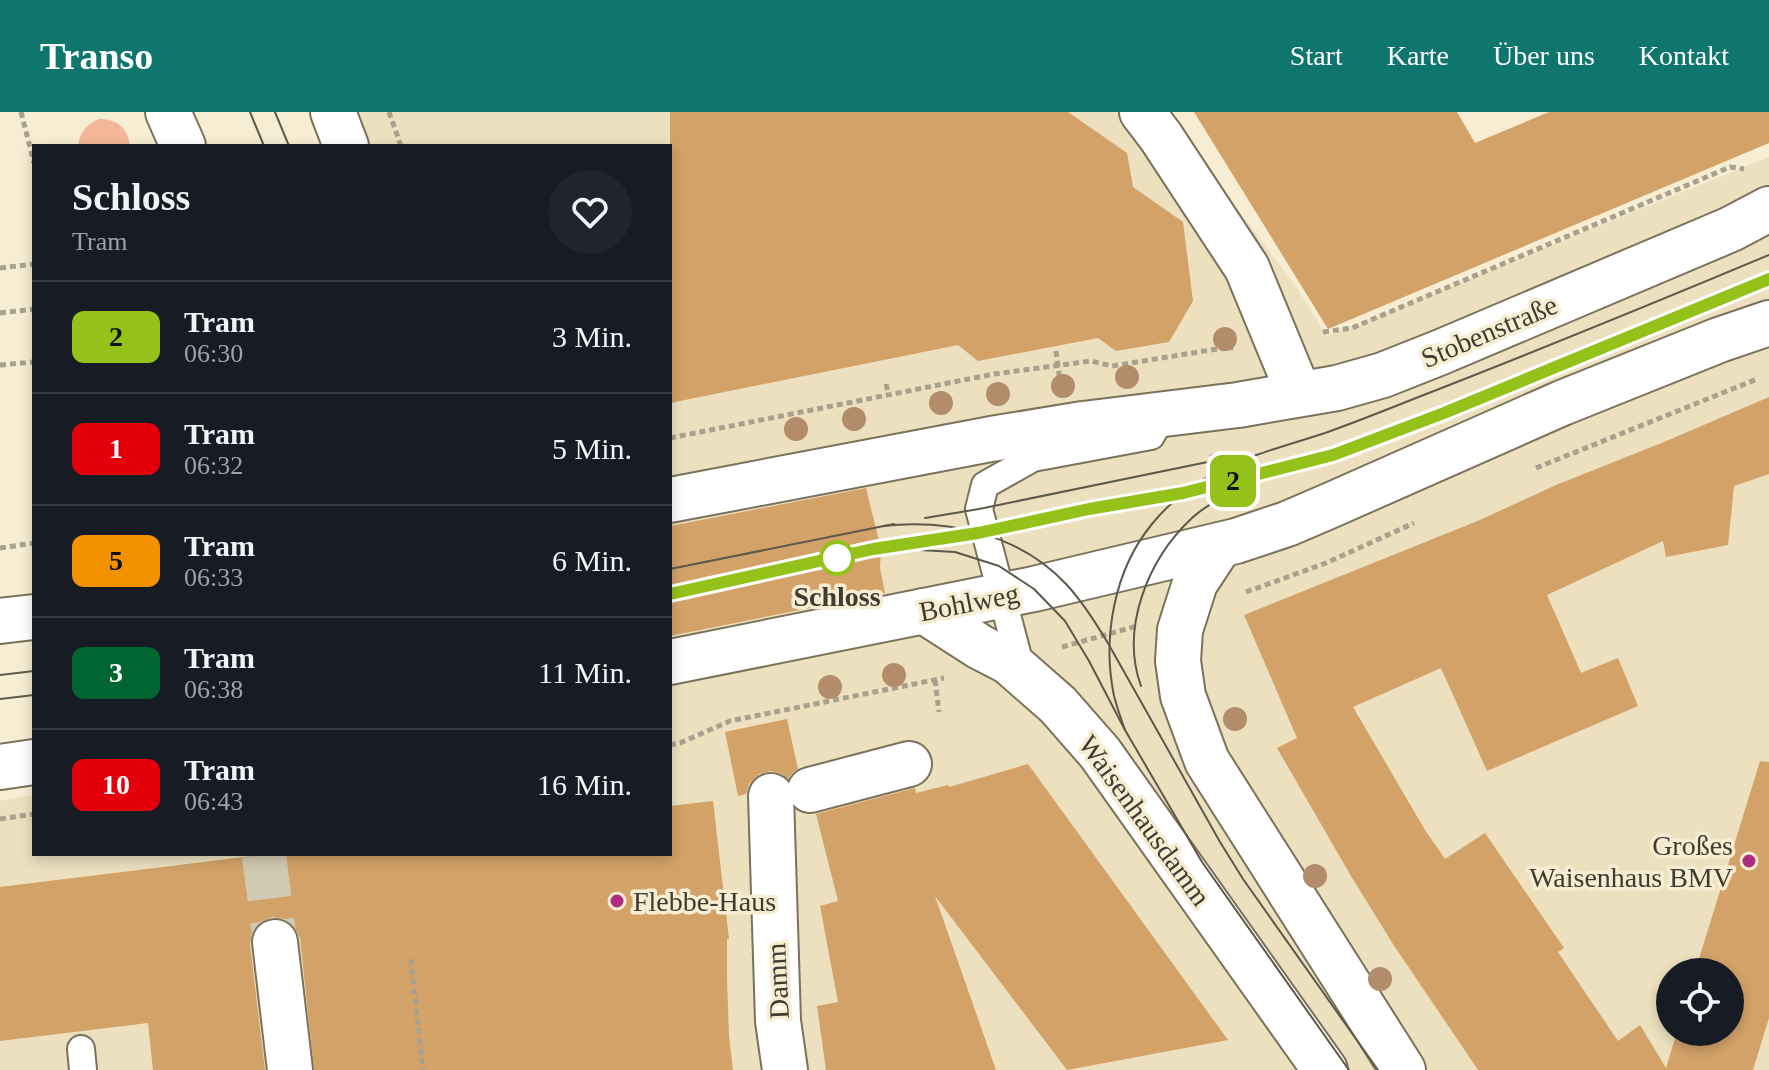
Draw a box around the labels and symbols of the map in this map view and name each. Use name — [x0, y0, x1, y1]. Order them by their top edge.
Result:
street label: Stobenstraße — [1417, 289, 1562, 374]
line badge: 2 — [1207, 455, 1259, 507]
marker: Schloss — [820, 541, 854, 575]
street label: Bohlweg — [917, 578, 1022, 627]
place label: Schloss — [793, 581, 881, 612]
street label: Waisenhausdamm — [1072, 729, 1217, 912]
place label: Großes Waisenhaus BMV — [1529, 830, 1733, 893]
marker: Großes Waisenhaus BMV — [1740, 852, 1758, 870]
place label: Flebbe-Haus — [633, 886, 776, 917]
marker: Flebbe-Haus — [608, 892, 626, 910]
street label: Damm — [760, 942, 795, 1020]

